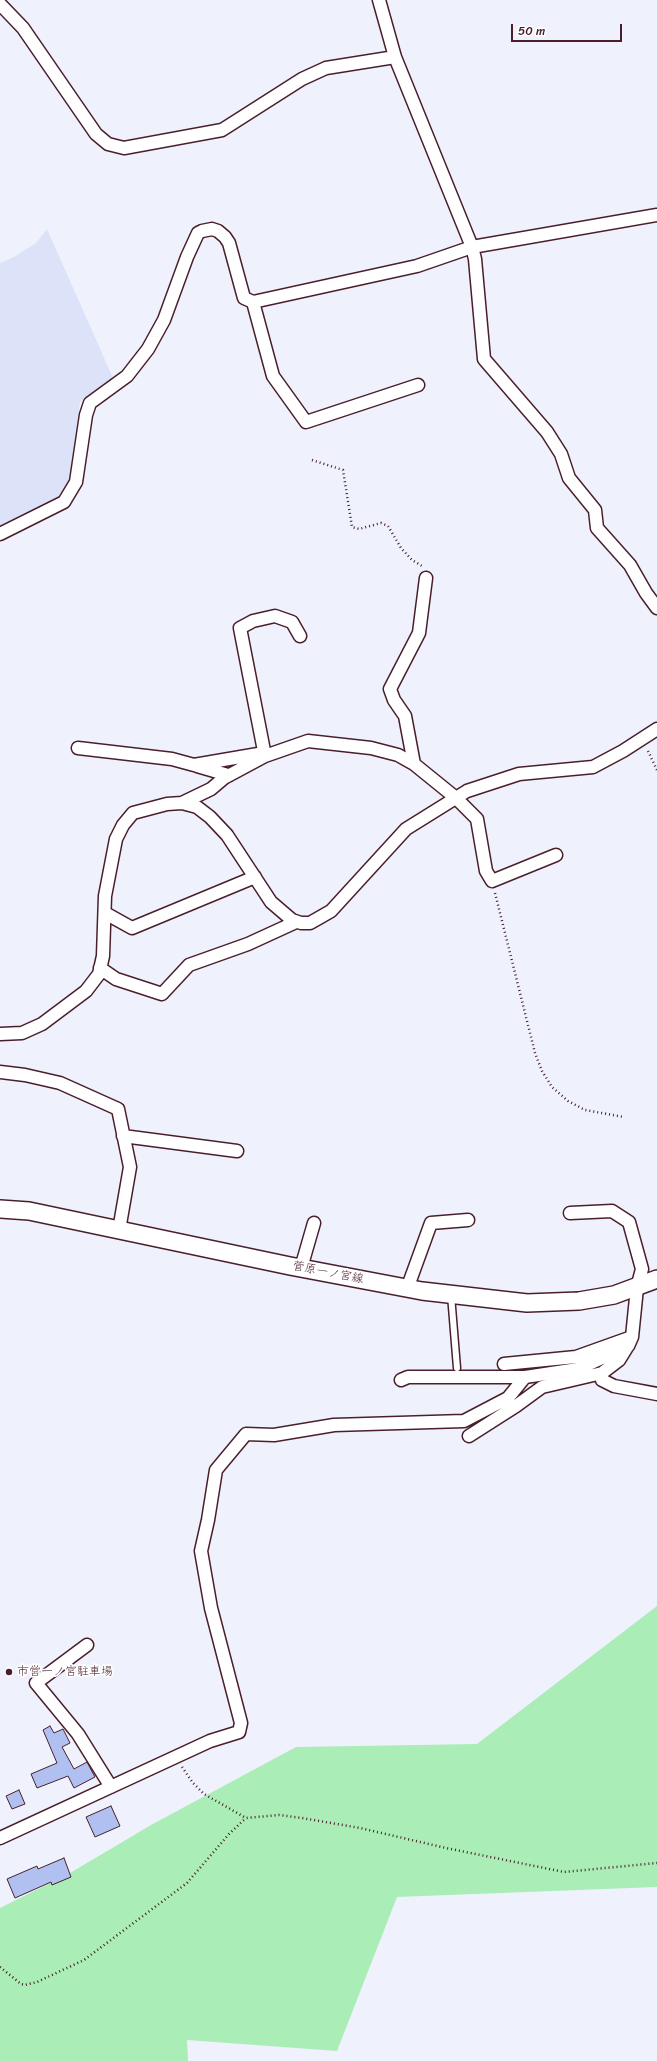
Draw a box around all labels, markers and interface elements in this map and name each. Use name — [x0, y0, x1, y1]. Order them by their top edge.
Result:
scale bar — [513, 16, 624, 42]
text: 50 m — [518, 20, 545, 42]
street label: 菅原一ノ宮線 — [291, 1259, 365, 1287]
place label: 市営一ノ宮駐車場 — [17, 1665, 113, 1679]
marker: 市営一ノ宮駐車場 — [4, 1667, 14, 1677]

